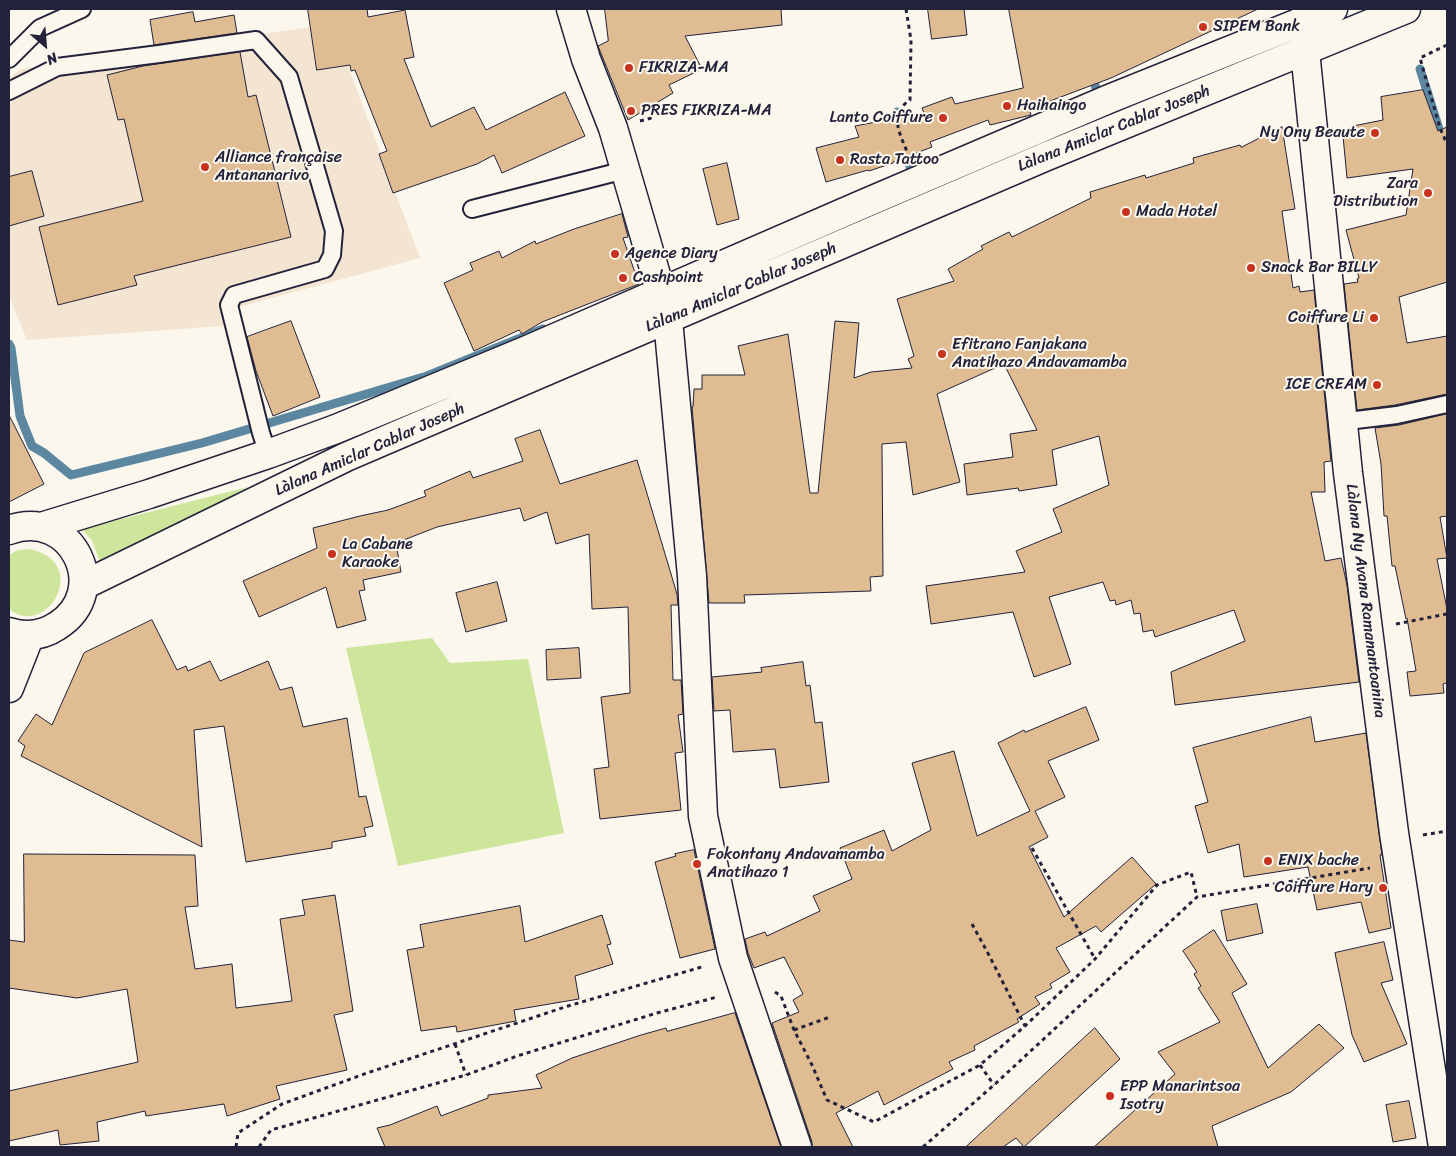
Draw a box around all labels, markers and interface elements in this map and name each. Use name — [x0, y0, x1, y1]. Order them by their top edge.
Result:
place label: SIPEM Bank — [1213, 17, 1300, 37]
north arrow — [20, 20, 70, 70]
marker: SIPEM Bank — [1197, 21, 1209, 33]
text: N — [42, 45, 62, 72]
place label: FIKRIZA-MA — [639, 58, 729, 78]
marker: FIKRIZA-MA — [623, 62, 635, 74]
street label: Làlana Amiclar Cablar Joseph — [1015, 82, 1213, 176]
place label: Haihaingo — [1017, 96, 1086, 116]
marker: Haihaingo — [1001, 100, 1013, 112]
place label: PRES FIKRIZA-MA — [641, 101, 772, 121]
marker: PRES FIKRIZA-MA — [625, 105, 637, 117]
place label: Lanto Coiffure — [830, 108, 933, 128]
marker: Lanto Coiffure — [937, 112, 949, 124]
place label: Ny Ony Beaute — [1260, 123, 1365, 143]
marker: Ny Ony Beaute — [1369, 127, 1381, 139]
place label: Alliance française Antananarivo — [215, 148, 342, 186]
place label: Rasta Tattoo — [850, 150, 939, 170]
marker: Rasta Tattoo — [834, 154, 846, 166]
marker: Alliance française Antananarivo — [199, 161, 211, 173]
place label: Zara Distribution — [1333, 174, 1418, 212]
marker: Zara Distribution — [1422, 187, 1434, 199]
place label: Mada Hotel — [1136, 202, 1217, 222]
marker: Mada Hotel — [1120, 206, 1132, 218]
street label: Làlana Amiclar Cablar Joseph — [643, 239, 839, 337]
place label: Agence Diary — [625, 244, 718, 264]
marker: Agence Diary — [609, 248, 621, 260]
place label: Snack Bar BILLY — [1261, 258, 1377, 278]
marker: Snack Bar BILLY — [1245, 262, 1257, 274]
place label: Cashpoint — [633, 268, 703, 288]
marker: Cashpoint — [617, 272, 629, 284]
place label: Coiffure Li — [1288, 308, 1364, 328]
marker: Coiffure Li — [1368, 312, 1380, 324]
place label: Efitrano Fanjakana Anatihazo Andavamamba — [952, 335, 1127, 373]
marker: Efitrano Fanjakana Anatihazo Andavamamba — [936, 348, 948, 360]
place label: ICE CREAM — [1286, 375, 1367, 395]
marker: ICE CREAM — [1371, 379, 1383, 391]
street label: Làlana Amiclar Cablar Joseph — [272, 399, 468, 501]
street label: Làlana Ny Avana Ramanantoanina — [1341, 483, 1389, 719]
place label: La Cabane Karaoke — [342, 535, 413, 573]
marker: La Cabane Karaoke — [326, 548, 338, 560]
place label: Fokontany Andavamamba Anatihazo 1 — [707, 845, 885, 883]
place label: ENIX bache — [1278, 851, 1359, 871]
marker: ENIX bache — [1262, 855, 1274, 867]
marker: Fokontany Andavamamba Anatihazo 1 — [691, 858, 703, 870]
place label: Coiffure Hary — [1275, 878, 1373, 898]
marker: Coiffure Hary — [1377, 882, 1389, 894]
place label: EPP Manarintsoa Isotry — [1120, 1077, 1240, 1115]
marker: EPP Manarintsoa Isotry — [1104, 1090, 1116, 1102]

